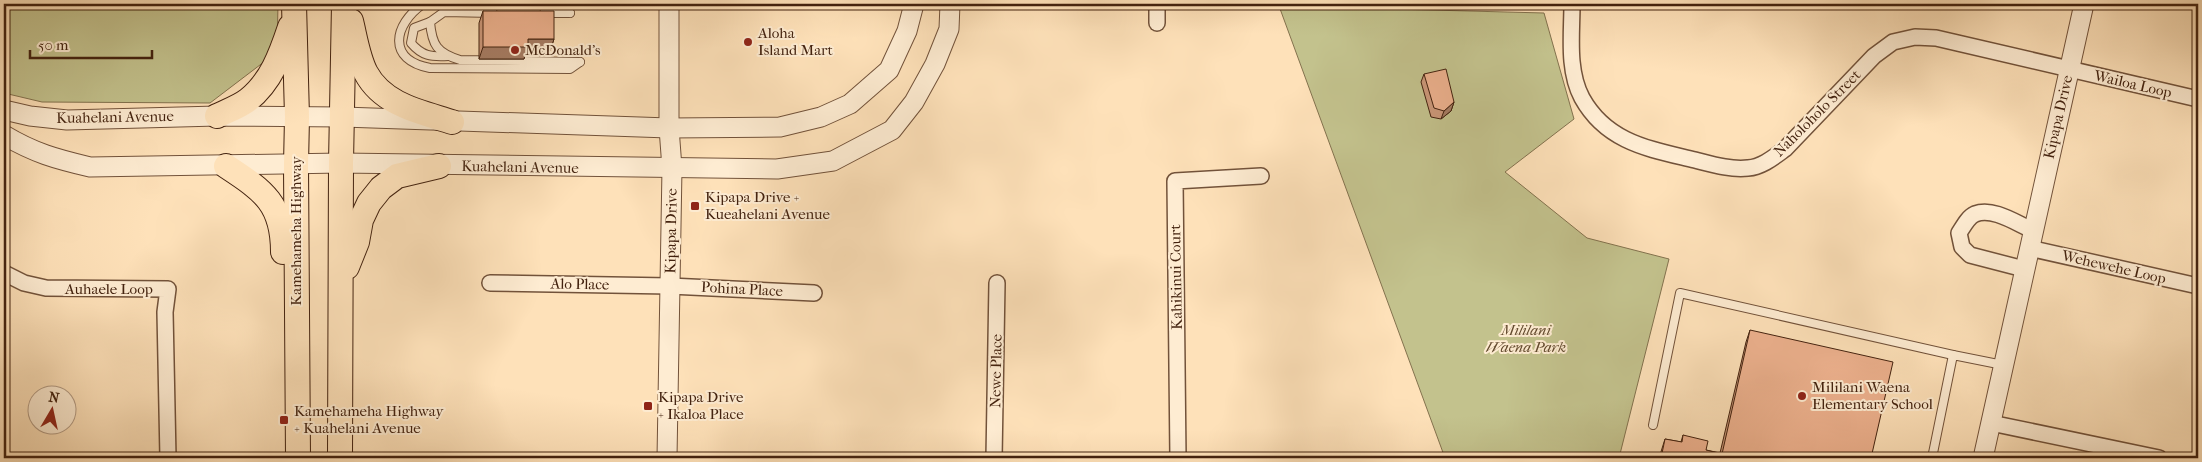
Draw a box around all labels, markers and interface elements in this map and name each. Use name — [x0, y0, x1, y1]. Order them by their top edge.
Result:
place label: Aloha Island Mart — [757, 24, 834, 59]
scale bar — [30, 28, 152, 60]
text: 50 m — [38, 36, 69, 54]
marker: Aloha Island Mart — [742, 36, 754, 48]
place label: McDonald's — [525, 41, 601, 59]
marker: McDonald's — [509, 44, 521, 56]
street label: Naholoholo Street — [1770, 65, 1865, 160]
street label: Wailoa Loop — [2091, 66, 2174, 102]
street label: Kipapa Drive — [2040, 73, 2076, 161]
street label: Kuahelani Avenue — [56, 107, 175, 127]
street label: Kamehameha Highway — [287, 155, 305, 306]
street label: Kuahelani Avenue — [461, 157, 580, 177]
street label: Kipapa Drive — [661, 188, 681, 274]
place label: Kipapa Drive + Kueahelani Avenue — [705, 188, 831, 223]
marker: Kipapa Drive + Kueahelani Avenue — [689, 200, 701, 212]
street label: Kahikinui Court — [1166, 223, 1186, 330]
street label: Wehewehe Loop — [2059, 246, 2168, 288]
street label: Alo Place — [549, 274, 610, 294]
street label: Pohina Place — [701, 278, 784, 300]
street label: Auhaele Loop — [64, 280, 153, 298]
park label: Mililani Waena Park — [1486, 321, 1566, 356]
street label: Newe Place — [986, 333, 1006, 408]
place label: Mililani Waena Elementary School — [1812, 378, 1933, 413]
north arrow — [28, 384, 78, 434]
text: N — [47, 388, 61, 407]
place label: Kipapa Drive + Ikaloa Place — [658, 388, 744, 423]
marker: Mililani Waena Elementary School — [1796, 390, 1808, 402]
marker: Kipapa Drive + Ikaloa Place — [642, 400, 654, 412]
place label: Kamehameha Highway + Kuahelani Avenue — [294, 402, 445, 437]
marker: Kamehameha Highway + Kuahelani Avenue — [278, 414, 290, 426]

